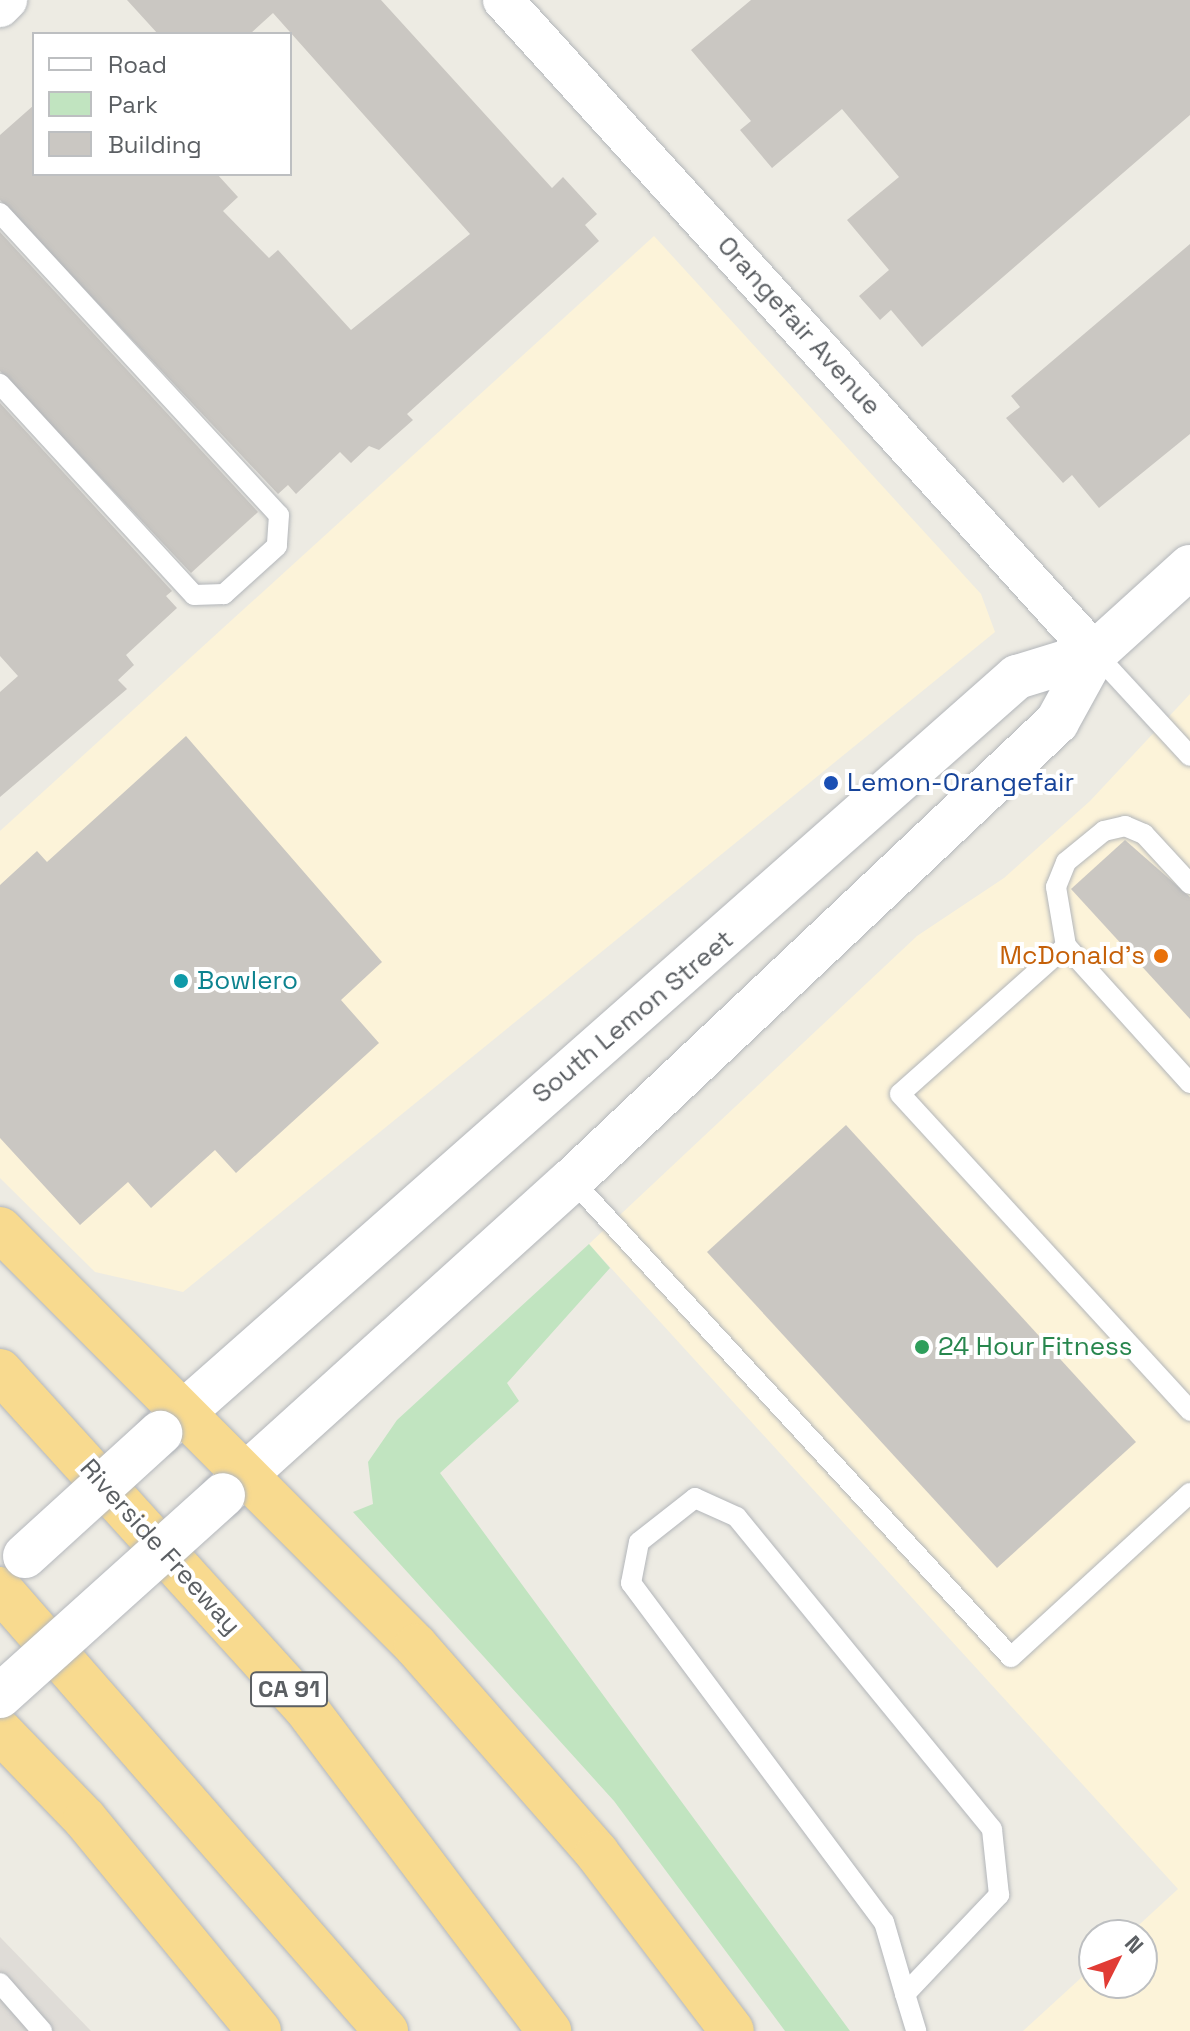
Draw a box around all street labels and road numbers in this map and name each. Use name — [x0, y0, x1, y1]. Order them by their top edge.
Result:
street label: Orangefair Avenue — [710, 230, 888, 422]
street label: South Lemon Street — [526, 924, 740, 1110]
street label: Riverside Freeway — [73, 1453, 247, 1641]
road number: CA 91 — [249, 1669, 329, 1709]

